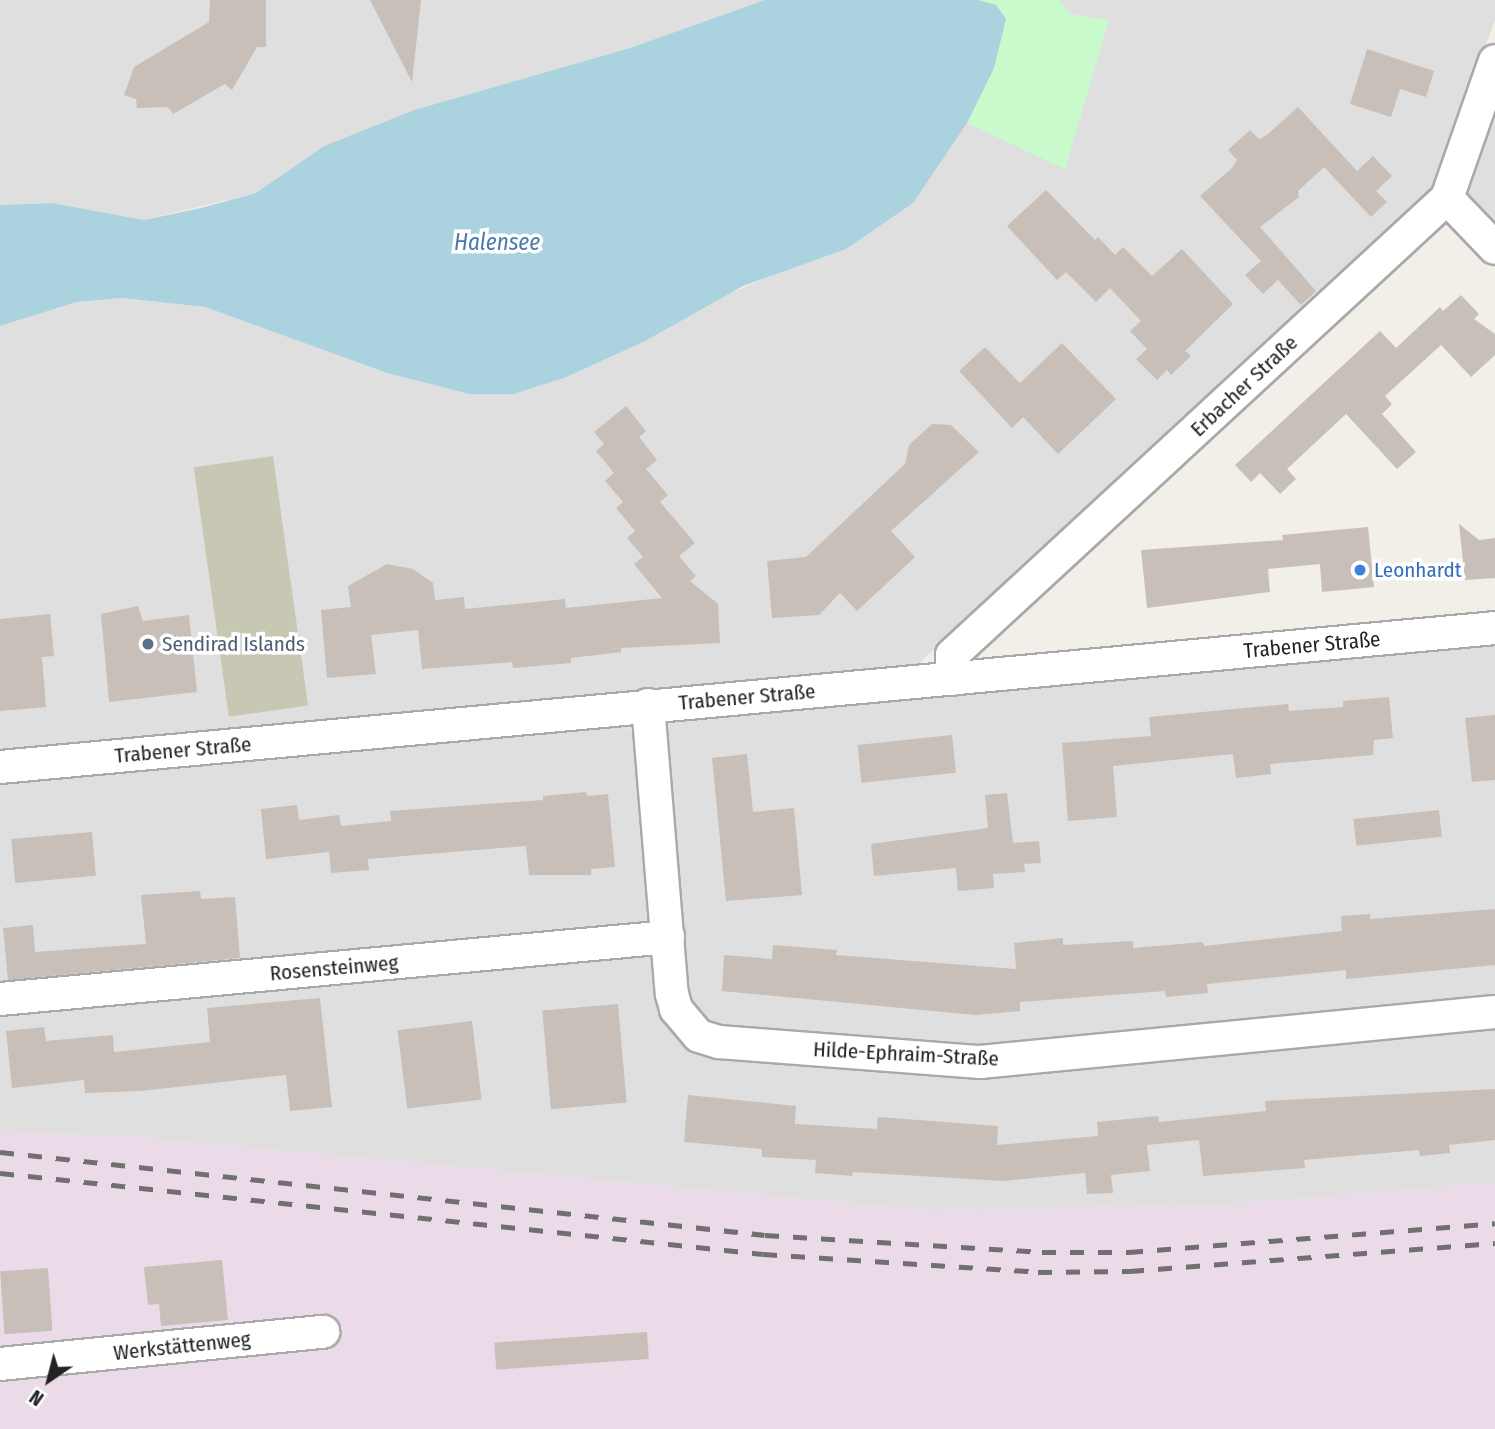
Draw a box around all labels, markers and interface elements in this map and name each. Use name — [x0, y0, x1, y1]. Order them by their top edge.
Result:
water label: Halensee — [454, 228, 540, 256]
street label: Erbacher Straße — [1185, 330, 1303, 442]
place label: Leonhardt — [1374, 557, 1462, 583]
marker: Leonhardt — [1352, 562, 1368, 578]
street label: Trabener Straße — [1243, 626, 1381, 664]
place label: Sendirad Islands — [162, 631, 305, 657]
marker: Sendirad Islands — [140, 636, 156, 652]
street label: Trabener Straße — [678, 678, 816, 716]
street label: Trabener Straße — [114, 731, 252, 769]
street label: Rosensteinweg — [269, 950, 399, 986]
street label: Hilde-Ephraim-Straße — [813, 1037, 999, 1071]
street label: Werkstättenweg — [112, 1326, 252, 1366]
north arrow — [14, 1345, 84, 1415]
text: N — [25, 1385, 48, 1410]

